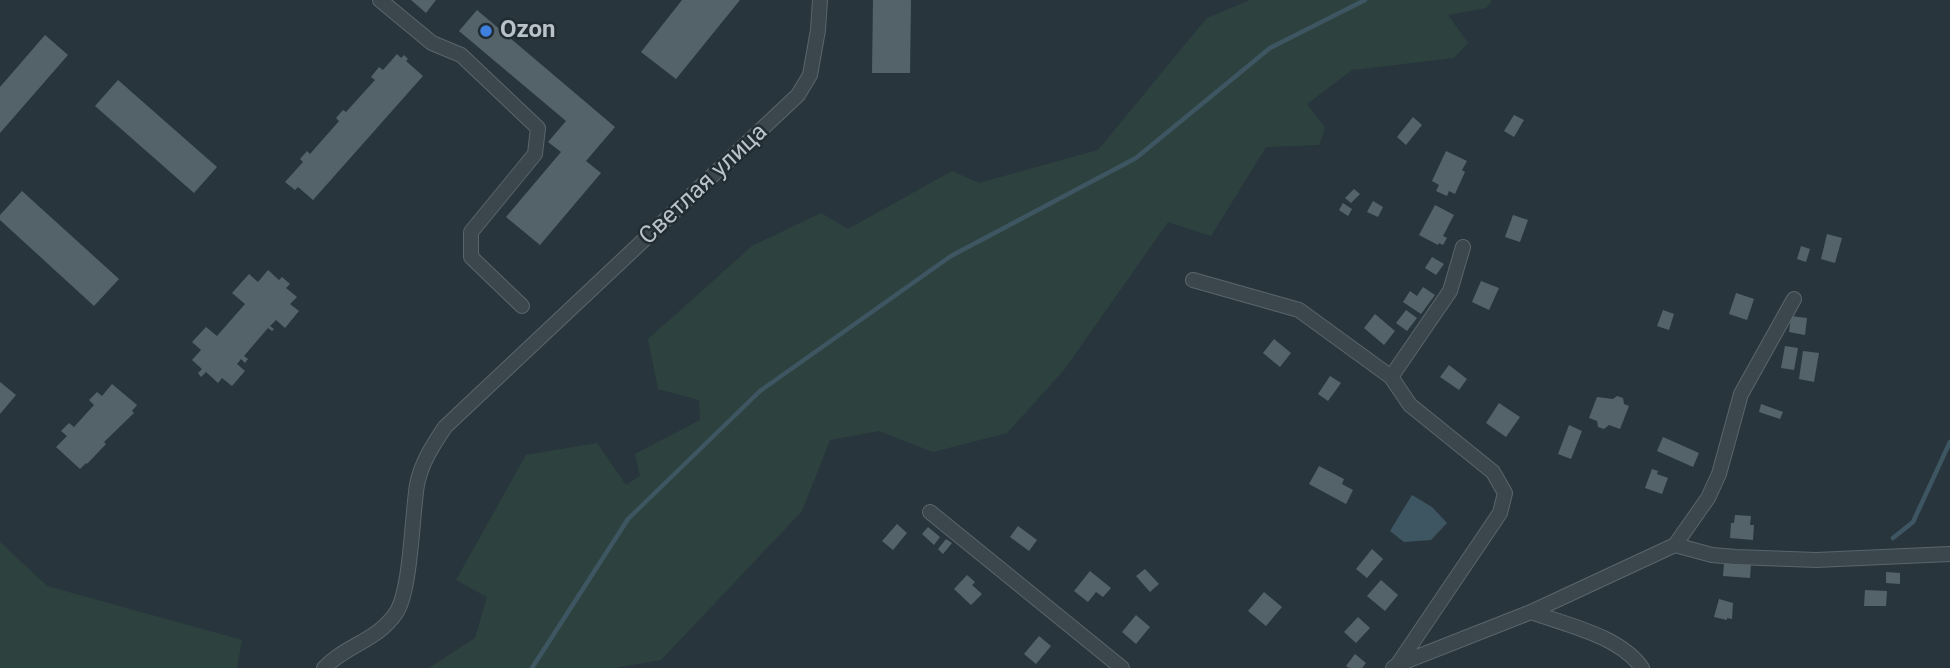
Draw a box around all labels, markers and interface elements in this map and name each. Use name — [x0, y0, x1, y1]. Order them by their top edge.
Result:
place label: Ozon — [500, 17, 556, 45]
marker: Ozon — [478, 23, 494, 39]
street label: Светлая улица — [634, 118, 774, 252]

